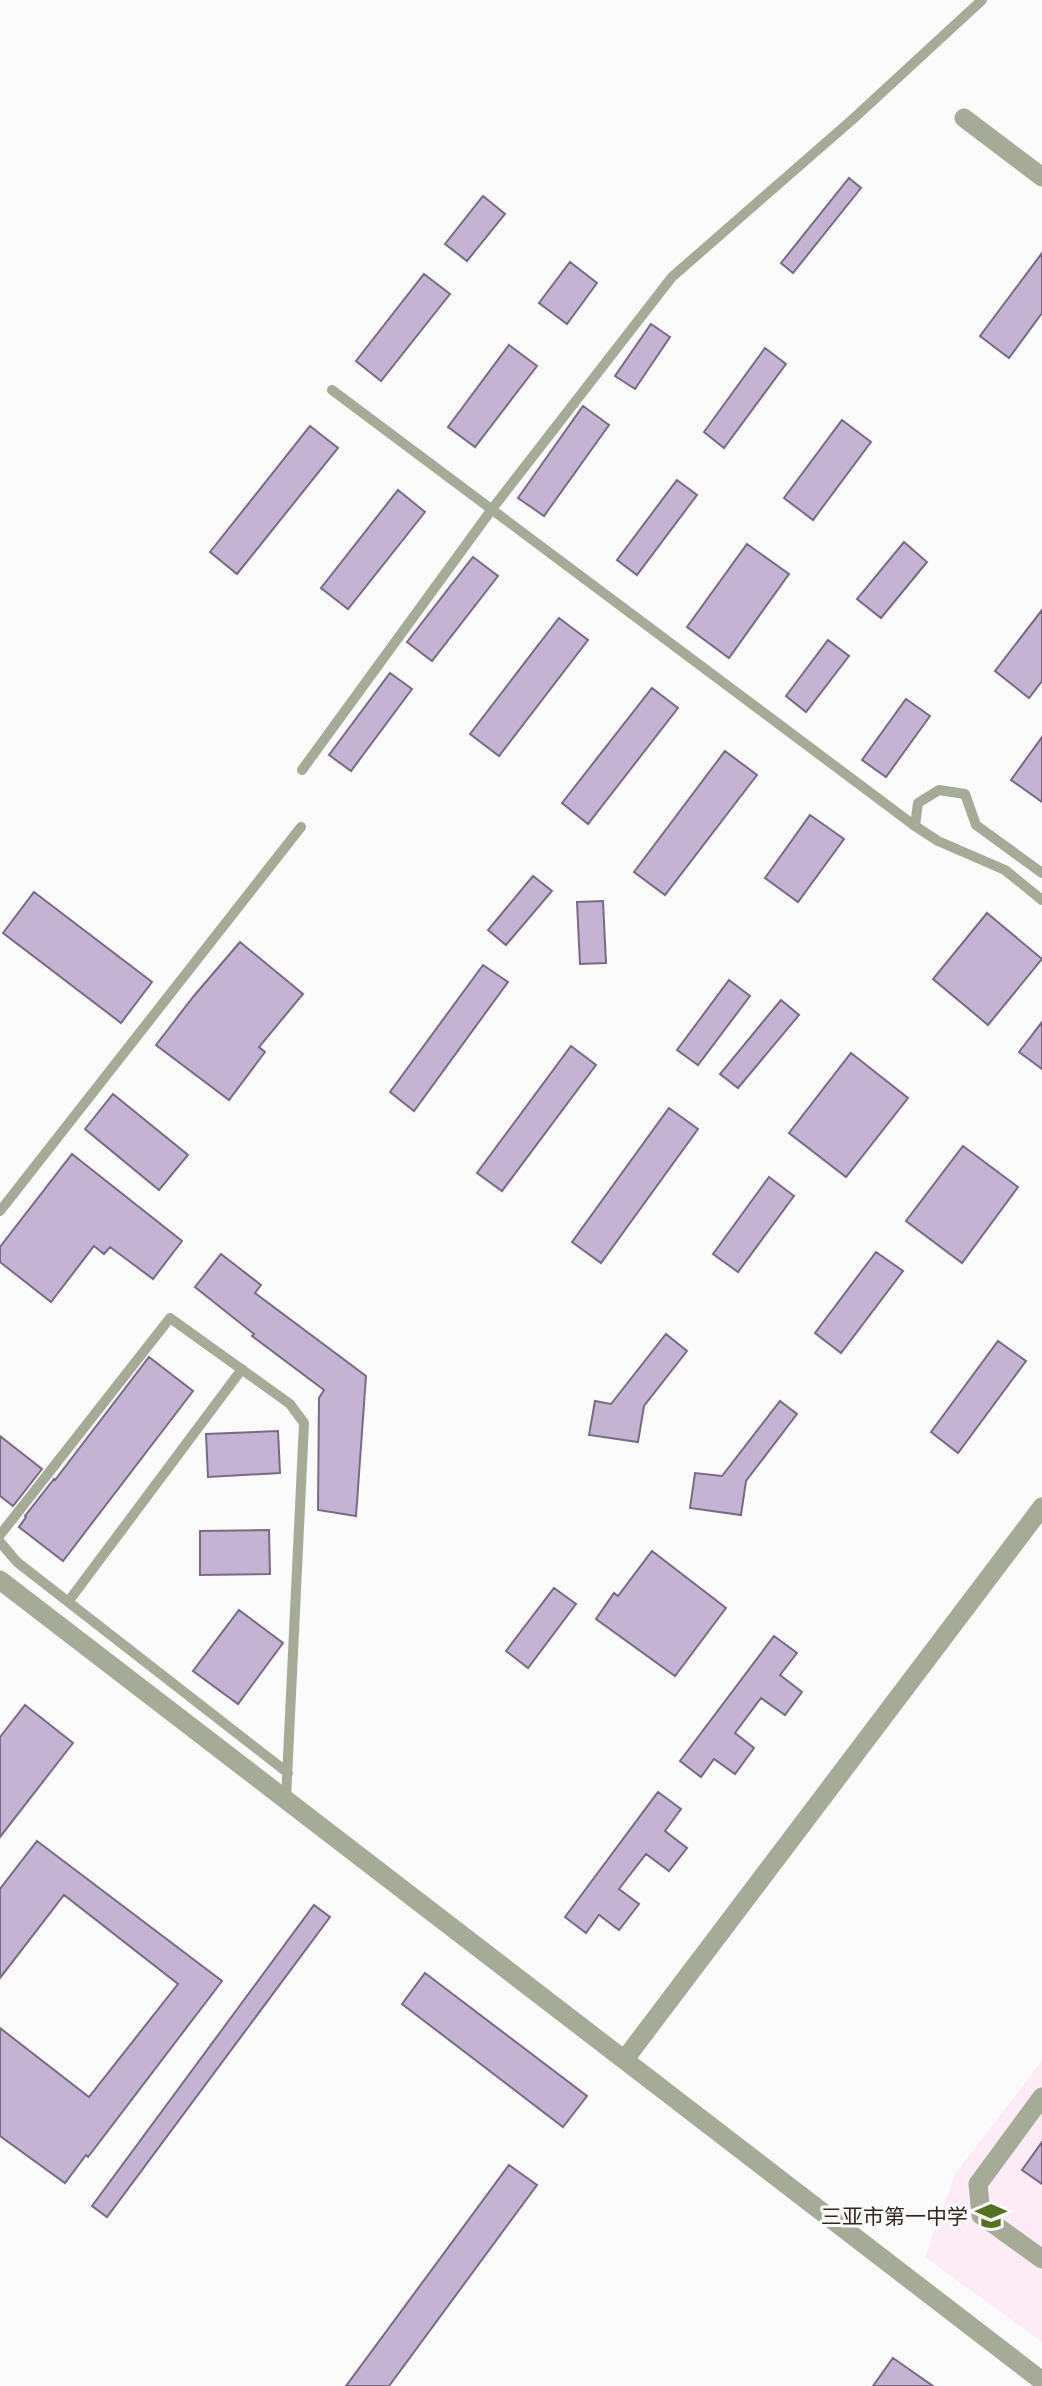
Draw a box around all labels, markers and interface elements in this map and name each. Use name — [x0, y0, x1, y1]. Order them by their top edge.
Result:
school or university icon: 三亚市第一中学 — [974, 2199, 1008, 2233]
place label: 三亚市第一中学 — [821, 2204, 968, 2229]

